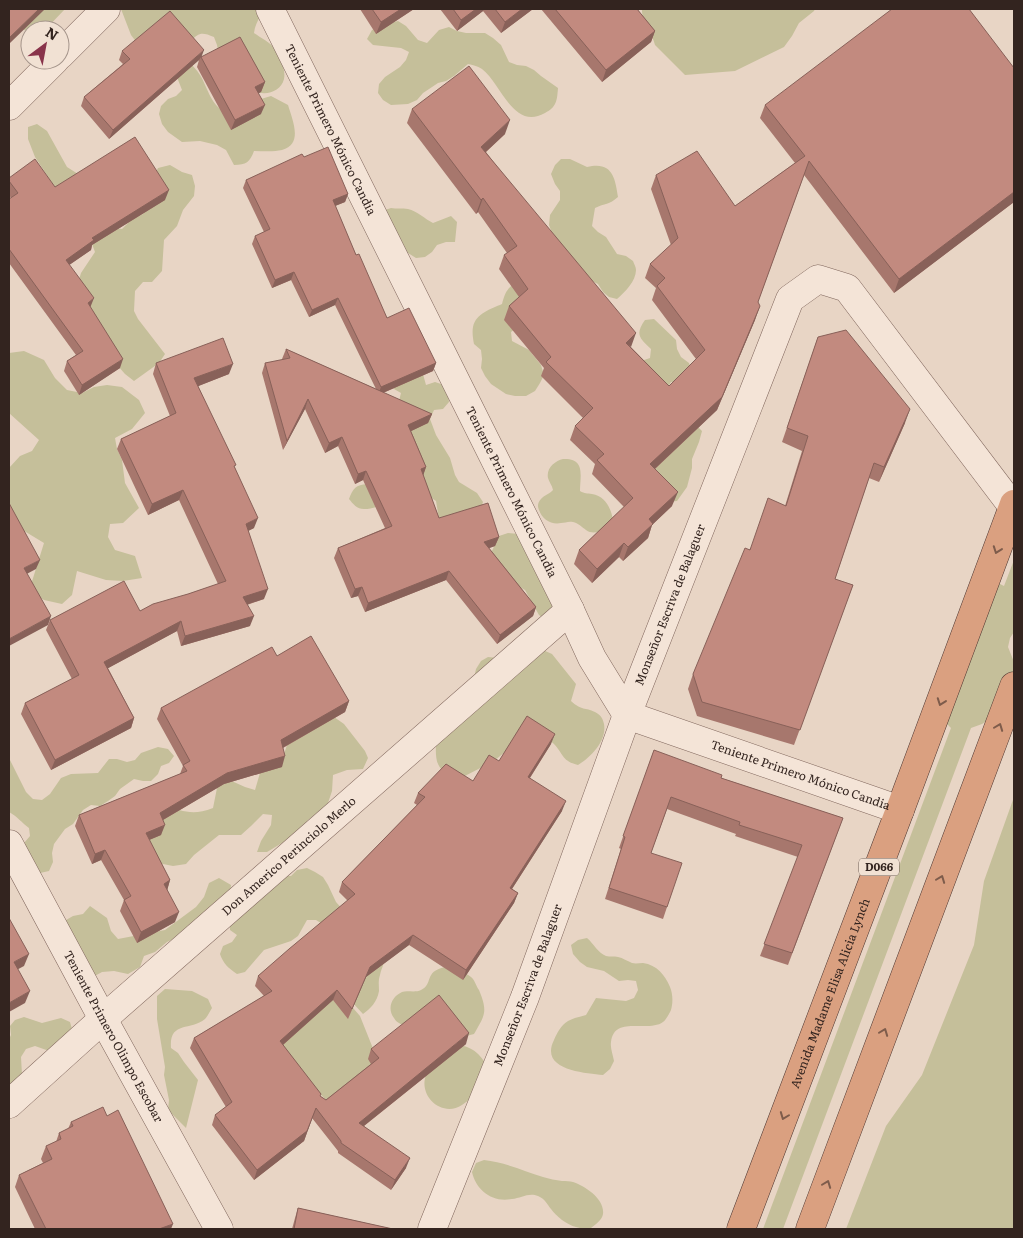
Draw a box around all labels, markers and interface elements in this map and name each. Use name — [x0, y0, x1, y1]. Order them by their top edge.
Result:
north arrow — [20, 20, 70, 70]
text: N — [42, 22, 63, 45]
street label: Teniente Primero Mónico Candia — [281, 41, 382, 219]
street label: Teniente Primero Mónico Candia — [462, 403, 563, 581]
street label: Monseñor Escriva de Balaguer — [629, 521, 709, 688]
one-way arrow — [993, 545, 1003, 553]
one-way arrow — [936, 697, 947, 706]
one-way arrow — [993, 723, 1003, 732]
street label: Teniente Primero Mónico Candia — [708, 735, 894, 814]
street label: Don Americo Perinciolo Merlo — [217, 791, 359, 919]
road number: D066 — [859, 859, 899, 876]
one-way arrow — [935, 876, 945, 884]
street label: Avenida Madame Elisa Alicia Lynch — [785, 895, 874, 1091]
street label: Monseñor Escriva de Balaguer — [488, 901, 566, 1069]
street label: Teniente Primero Olimpo Escobar — [60, 947, 168, 1126]
one-way arrow — [878, 1028, 888, 1036]
one-way arrow — [780, 1111, 790, 1119]
one-way arrow — [821, 1180, 831, 1188]

